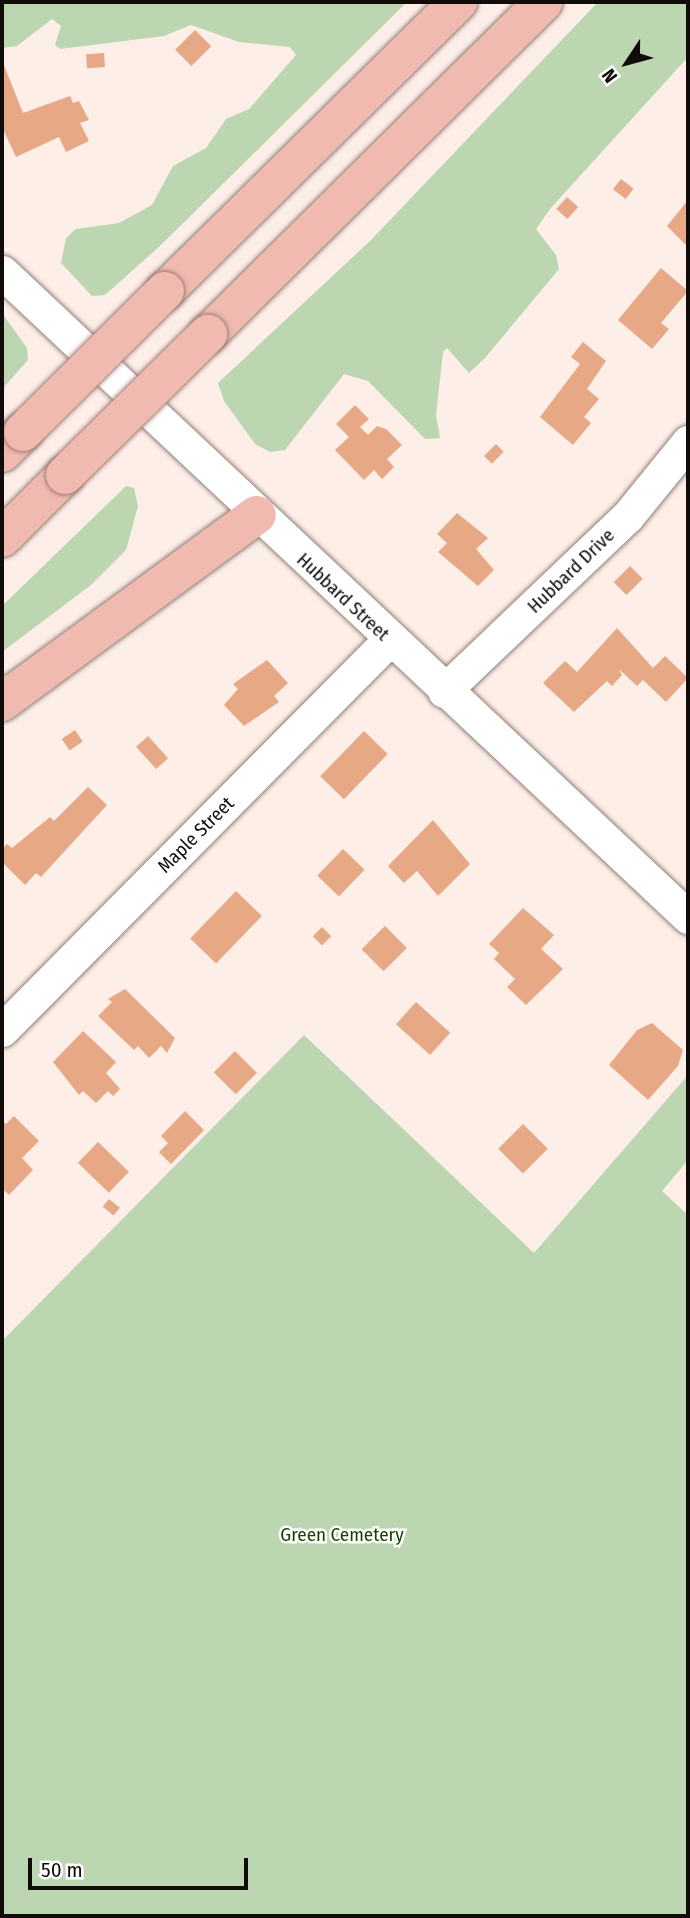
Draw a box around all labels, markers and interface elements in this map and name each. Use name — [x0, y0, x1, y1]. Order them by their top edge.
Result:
north arrow — [592, 28, 662, 98]
text: N — [597, 64, 622, 87]
street label: Hubbard Drive — [523, 524, 619, 618]
street label: Hubbard Street — [292, 548, 394, 646]
street label: Maple Street — [153, 792, 239, 878]
park label: Green Cemetery — [280, 1524, 404, 1546]
scale bar — [32, 1844, 252, 1888]
text: 50 m — [41, 1857, 83, 1883]

